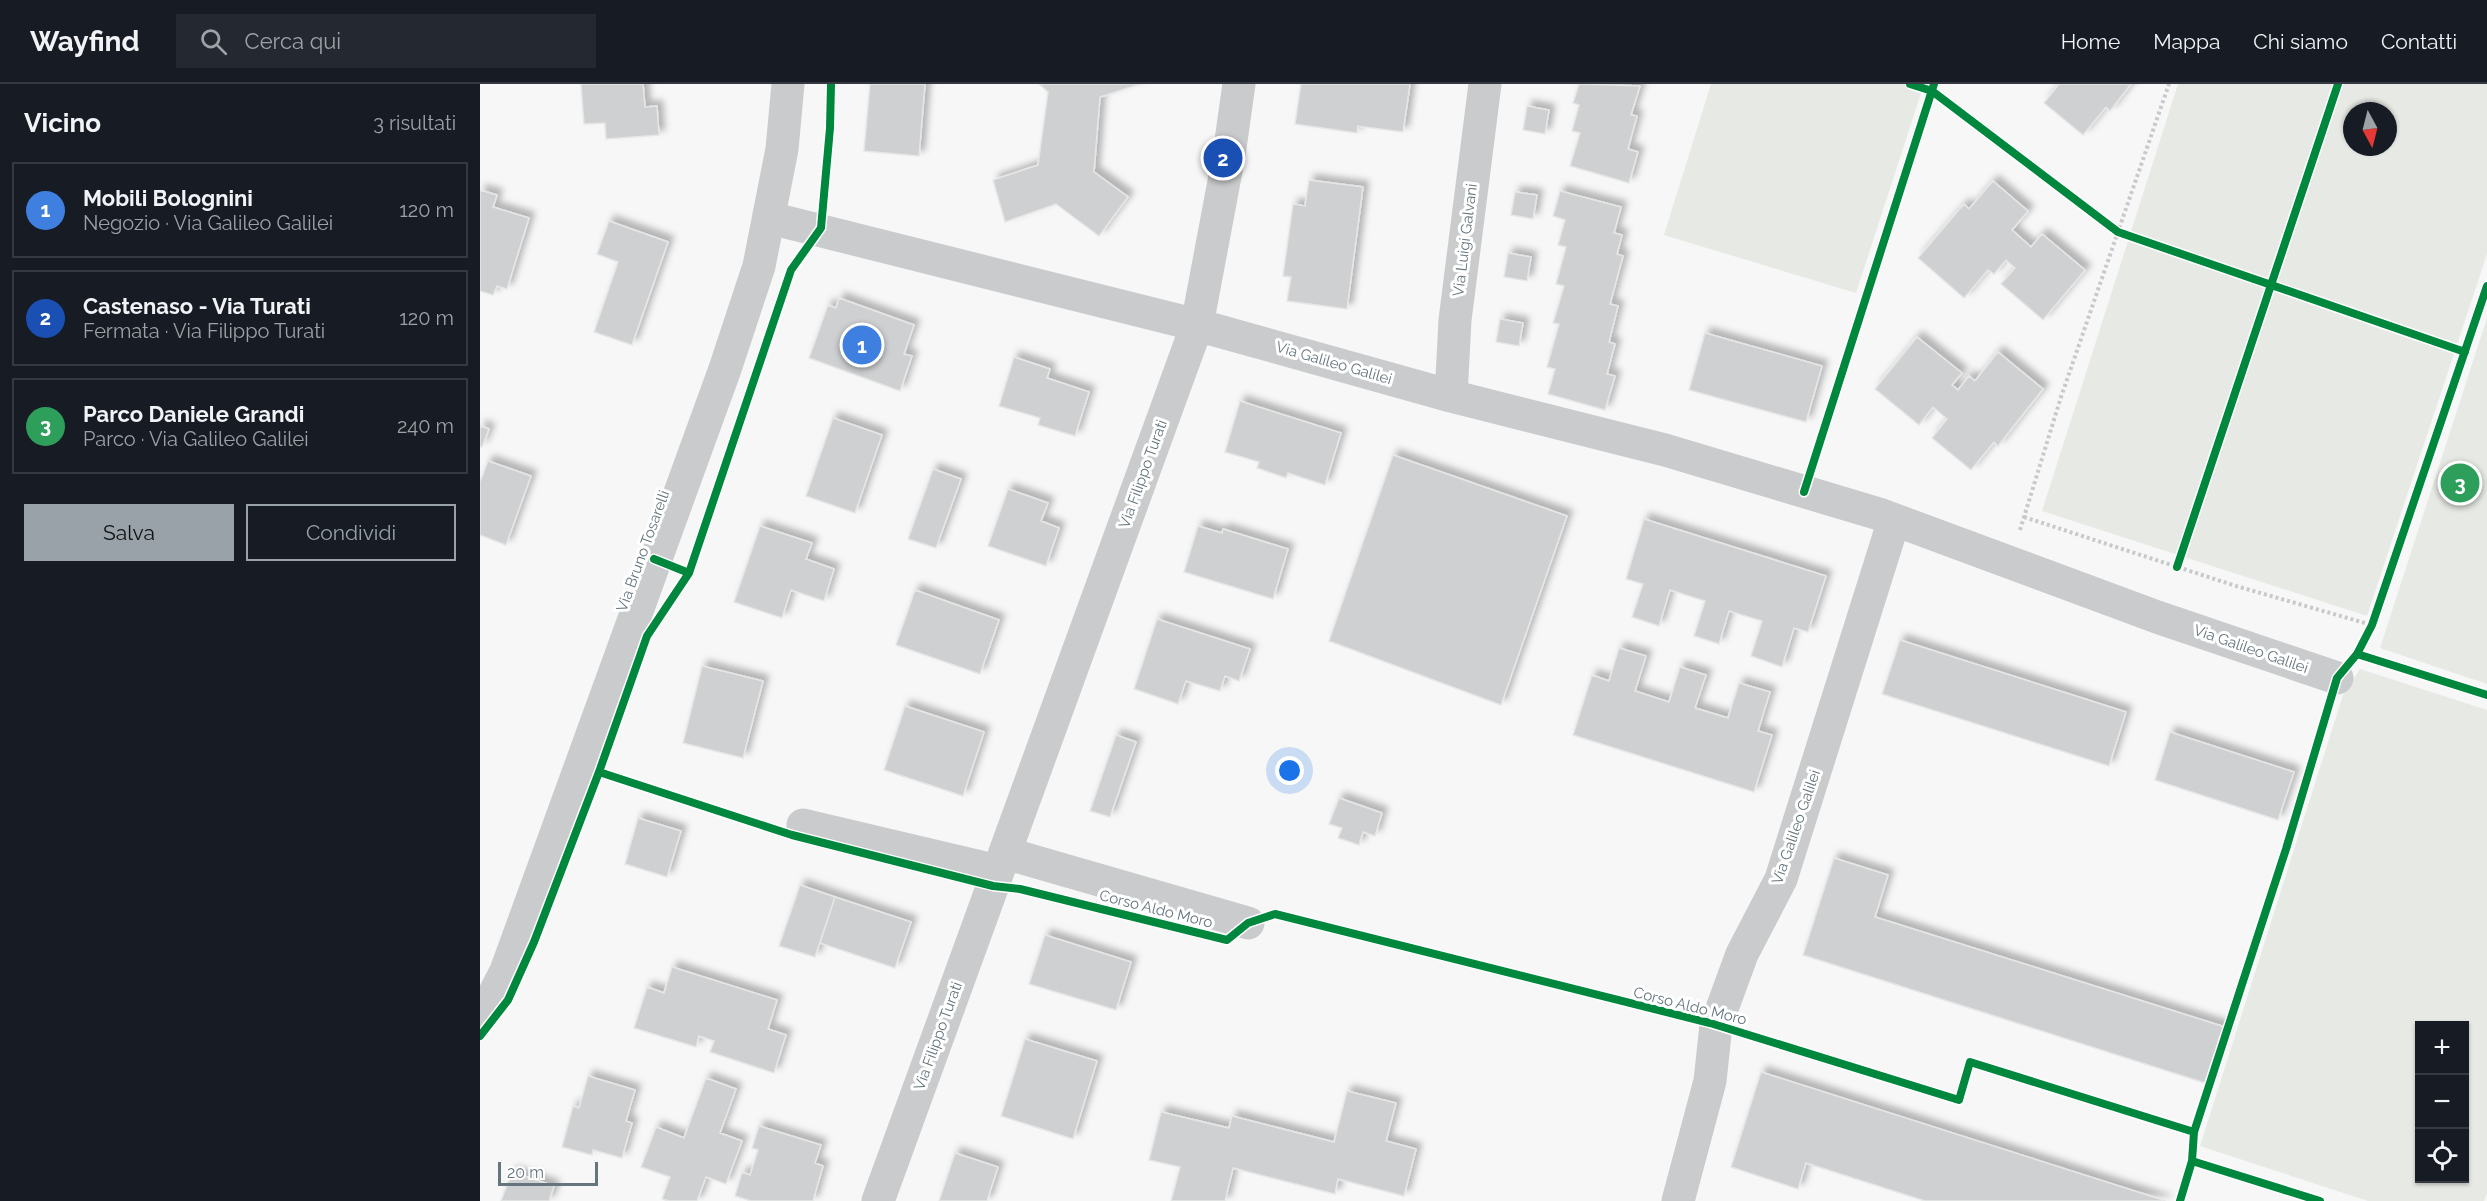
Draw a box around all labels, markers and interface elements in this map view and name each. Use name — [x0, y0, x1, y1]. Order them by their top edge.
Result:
search box — [176, 14, 596, 68]
text: Wayfind — [30, 25, 140, 58]
icon: search — [197, 25, 230, 58]
text: Cerca qui — [245, 28, 341, 54]
text: Home — [2061, 29, 2120, 54]
text: Mappa — [2153, 29, 2220, 54]
text: Chi siamo — [2253, 29, 2348, 54]
text: Contatti — [2381, 29, 2457, 54]
north arrow — [2343, 102, 2397, 156]
text: Vicino — [24, 108, 101, 138]
text: 3 risultati — [373, 111, 456, 135]
pin: 2 — [1204, 136, 1242, 181]
street label: Via Luigi Galvani — [1449, 183, 1481, 297]
text: Mobili Bolognini — [83, 185, 253, 211]
text: 1 — [41, 198, 50, 222]
text: 120 m — [399, 198, 454, 222]
text: Negozio · Via Galileo Galilei — [83, 211, 333, 235]
text: Castenaso - Via Turati — [83, 293, 311, 319]
text: 2 — [40, 306, 51, 330]
text: 120 m — [399, 306, 454, 330]
text: Fermata · Via Filippo Turati — [83, 319, 325, 343]
pin: 1 — [842, 322, 881, 368]
street label: Via Galileo Galilei — [1274, 338, 1394, 388]
text: Parco Daniele Grandi — [83, 401, 304, 427]
text: 3 — [40, 414, 51, 438]
text: 240 m — [397, 414, 454, 438]
street label: Via Filippo Turati — [1115, 417, 1171, 531]
text: Parco · Via Galileo Galilei — [83, 427, 309, 451]
pin: 3 — [2440, 460, 2480, 506]
street label: Via Bruno Tosarelli — [613, 488, 673, 614]
button: Salva — [24, 504, 234, 561]
button: Condividi — [246, 504, 456, 561]
street label: Via Galileo Galilei — [2191, 621, 2311, 677]
your location — [1275, 756, 1304, 785]
street label: Via Galileo Galilei — [1768, 767, 1824, 887]
street label: Corso Aldo Moro — [1097, 886, 1215, 932]
street label: Via Filippo Turati — [910, 979, 966, 1093]
street label: Corso Aldo Moro — [1631, 983, 1749, 1029]
map controls — [2415, 1021, 2469, 1183]
button: + — [2415, 1021, 2469, 1075]
button: − — [2415, 1075, 2469, 1129]
button: locate — [2415, 1129, 2469, 1183]
scale bar — [498, 1159, 598, 1186]
text: 20 m — [507, 1163, 544, 1182]

